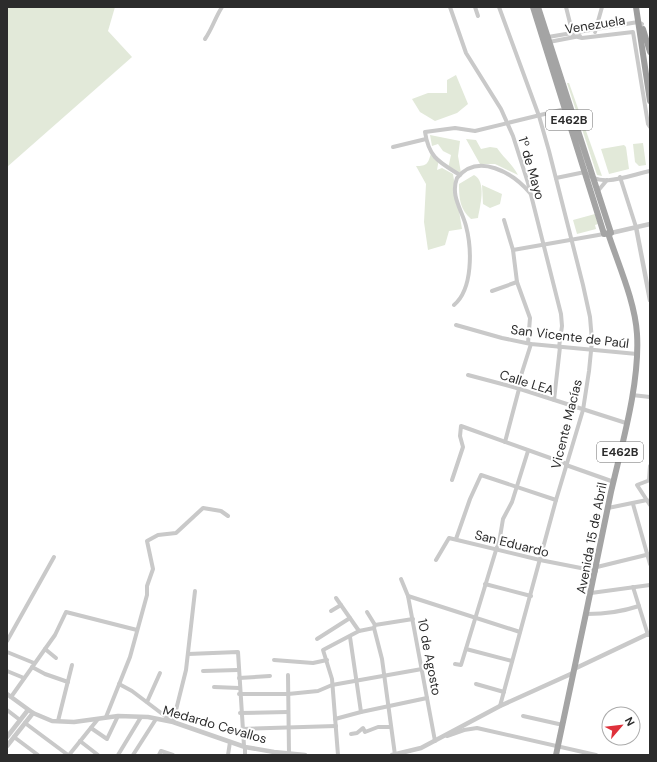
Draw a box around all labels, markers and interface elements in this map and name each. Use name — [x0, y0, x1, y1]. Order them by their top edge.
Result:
street label: Venezuela — [564, 11, 626, 38]
road number: E462B — [546, 110, 592, 130]
street label: 1º de Mayo — [514, 135, 549, 202]
street label: San Vicente de Paúl — [510, 321, 630, 352]
street label: Calle LEA — [498, 366, 556, 399]
street label: Vicente Macías — [547, 378, 586, 471]
road number: E462B — [597, 442, 643, 462]
street label: Avenida 15 de Abril — [572, 481, 611, 595]
street label: San Eduardo — [473, 526, 551, 561]
street label: 10 de Agosto — [414, 617, 445, 697]
street label: Medardo Cevallos — [161, 701, 269, 747]
north arrow — [601, 706, 641, 746]
text: N — [622, 714, 638, 728]

